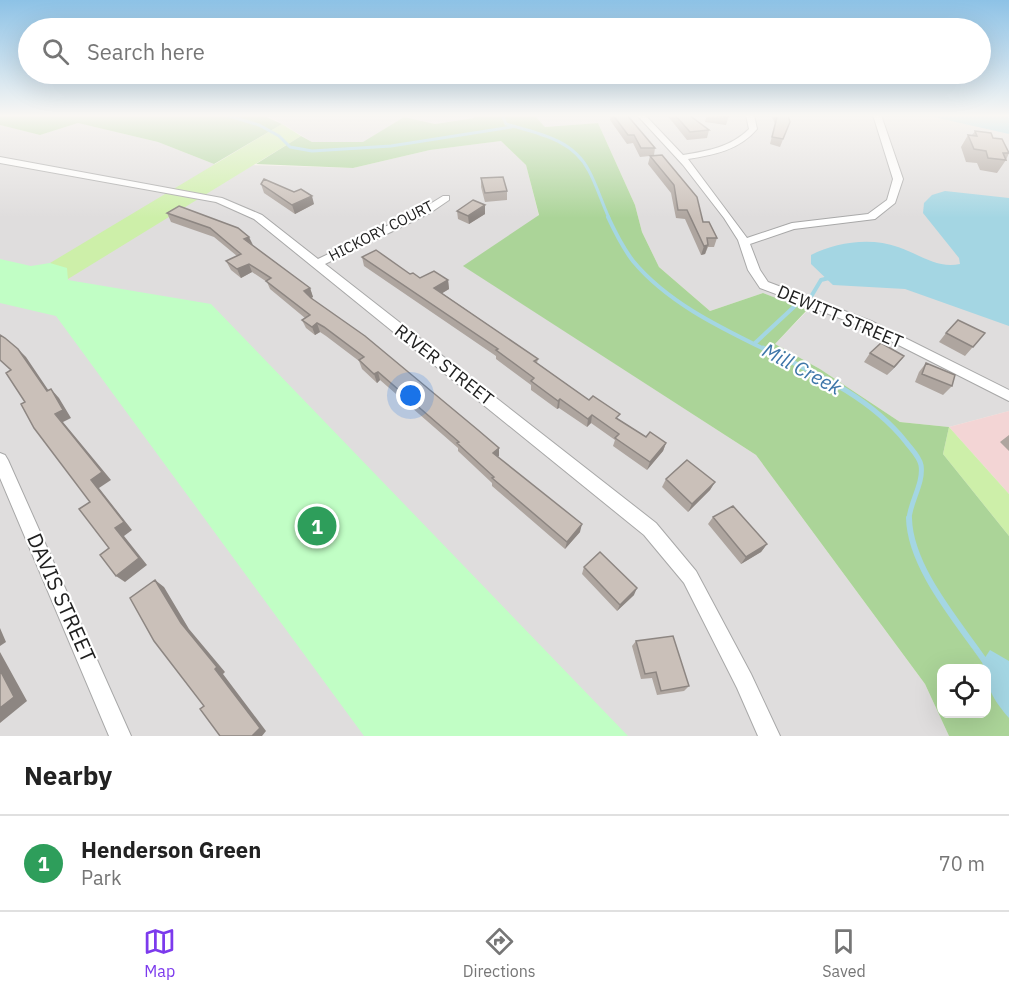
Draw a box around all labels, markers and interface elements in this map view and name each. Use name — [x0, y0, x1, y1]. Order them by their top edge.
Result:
search box — [18, 18, 991, 84]
icon: search — [39, 35, 72, 68]
text: Search here — [87, 37, 205, 66]
street label: HICKORY COURT — [325, 196, 437, 265]
street label: DEWITT STREET — [774, 280, 906, 353]
street label: RIVER STREET — [390, 319, 498, 410]
water label: Mill Creek — [758, 336, 847, 401]
your location — [396, 381, 425, 410]
pin: 1 — [298, 504, 336, 548]
street label: DAVIS STREET — [21, 529, 103, 667]
map controls — [937, 664, 991, 718]
button: locate — [937, 664, 991, 718]
text: Nearby — [24, 758, 112, 792]
text: Henderson Green — [81, 835, 261, 864]
text: 1 — [38, 850, 50, 877]
text: 70 m — [939, 850, 985, 877]
text: Park — [81, 864, 121, 891]
tab: Map — [143, 925, 176, 981]
tab: Directions — [463, 925, 536, 981]
tab: Saved — [822, 925, 866, 981]

